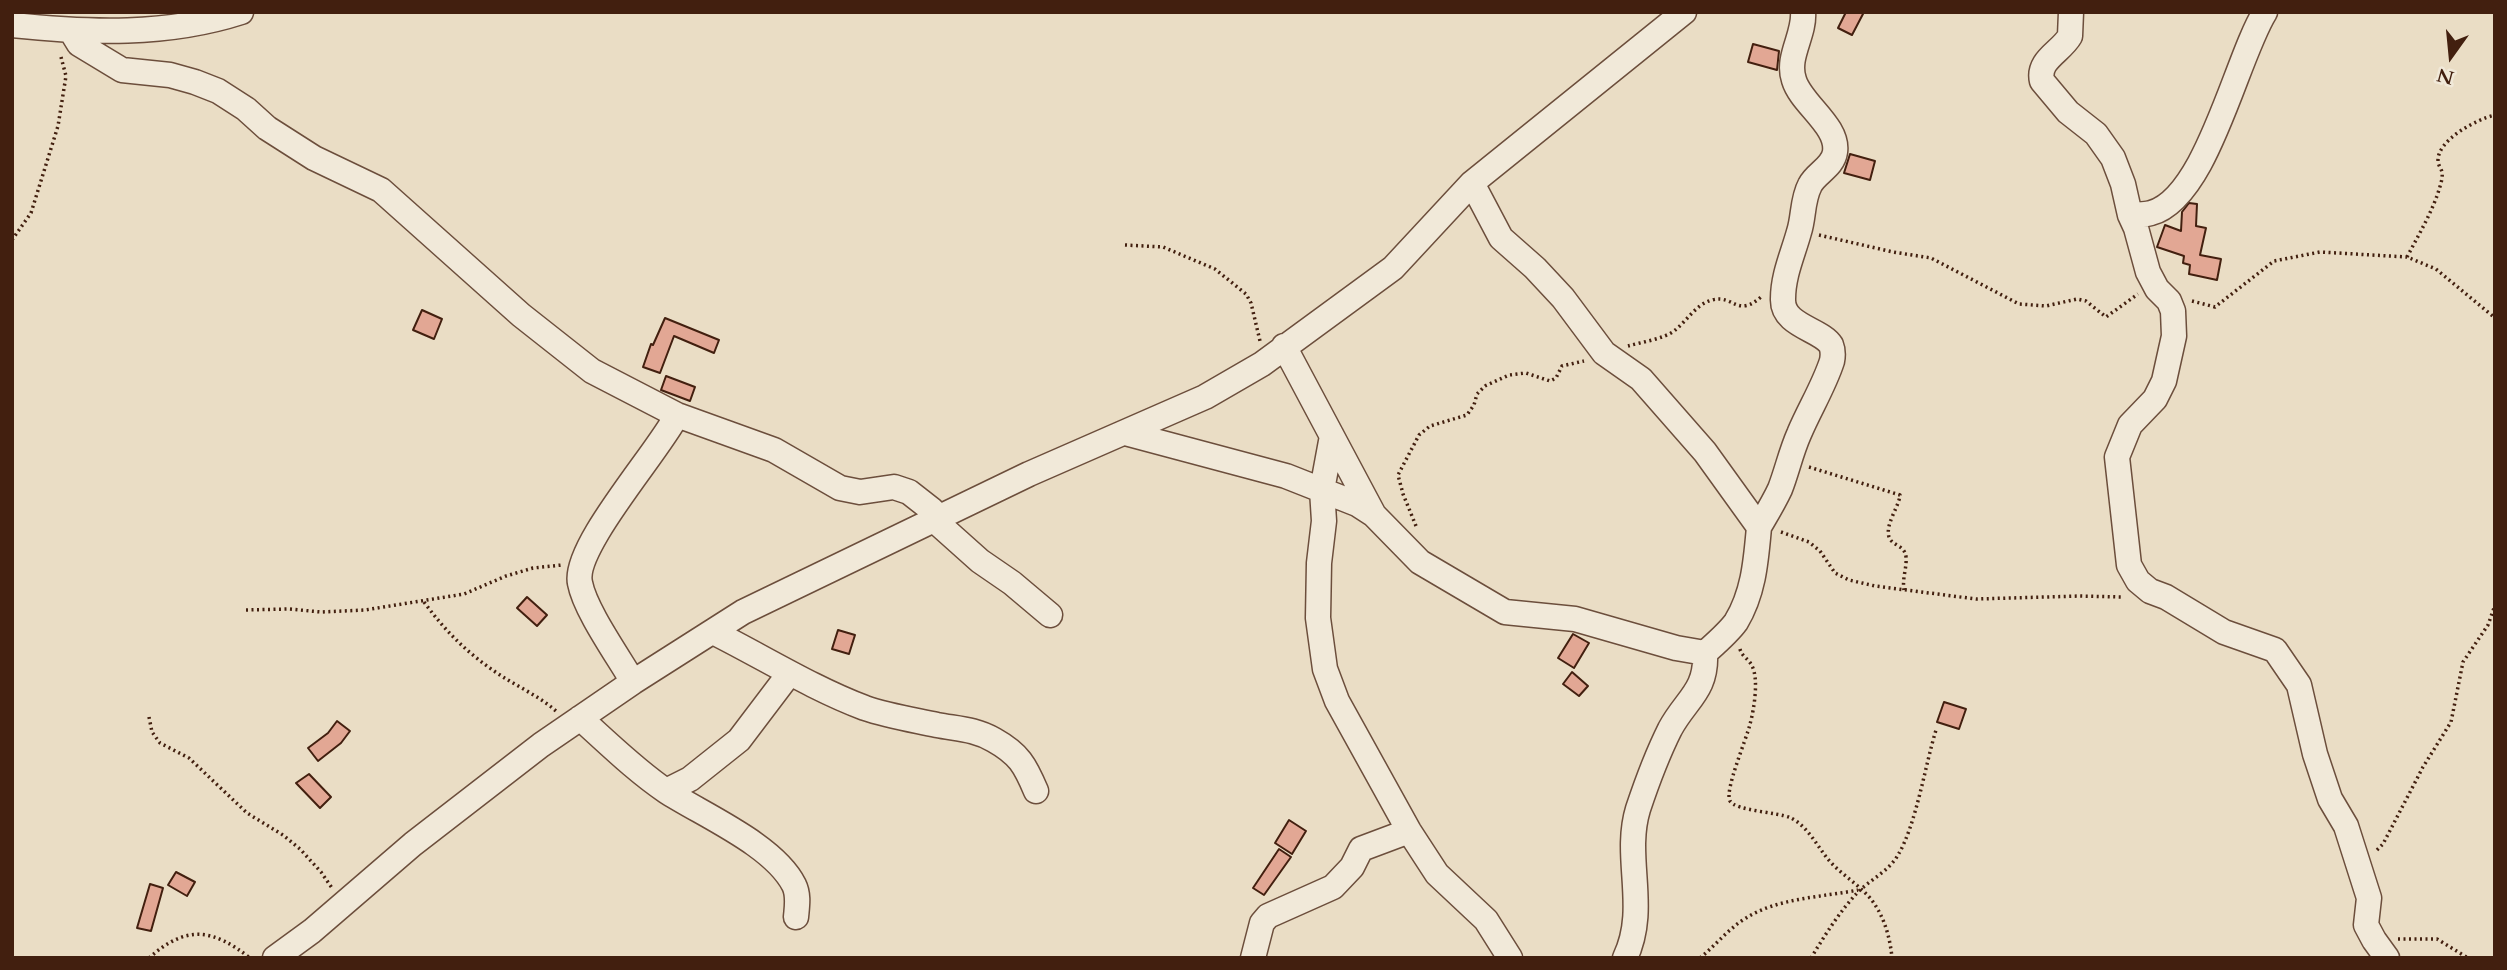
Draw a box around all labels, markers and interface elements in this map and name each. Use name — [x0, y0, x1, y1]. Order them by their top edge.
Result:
north arrow — [2416, 21, 2486, 91]
text: N — [2434, 62, 2457, 91]

